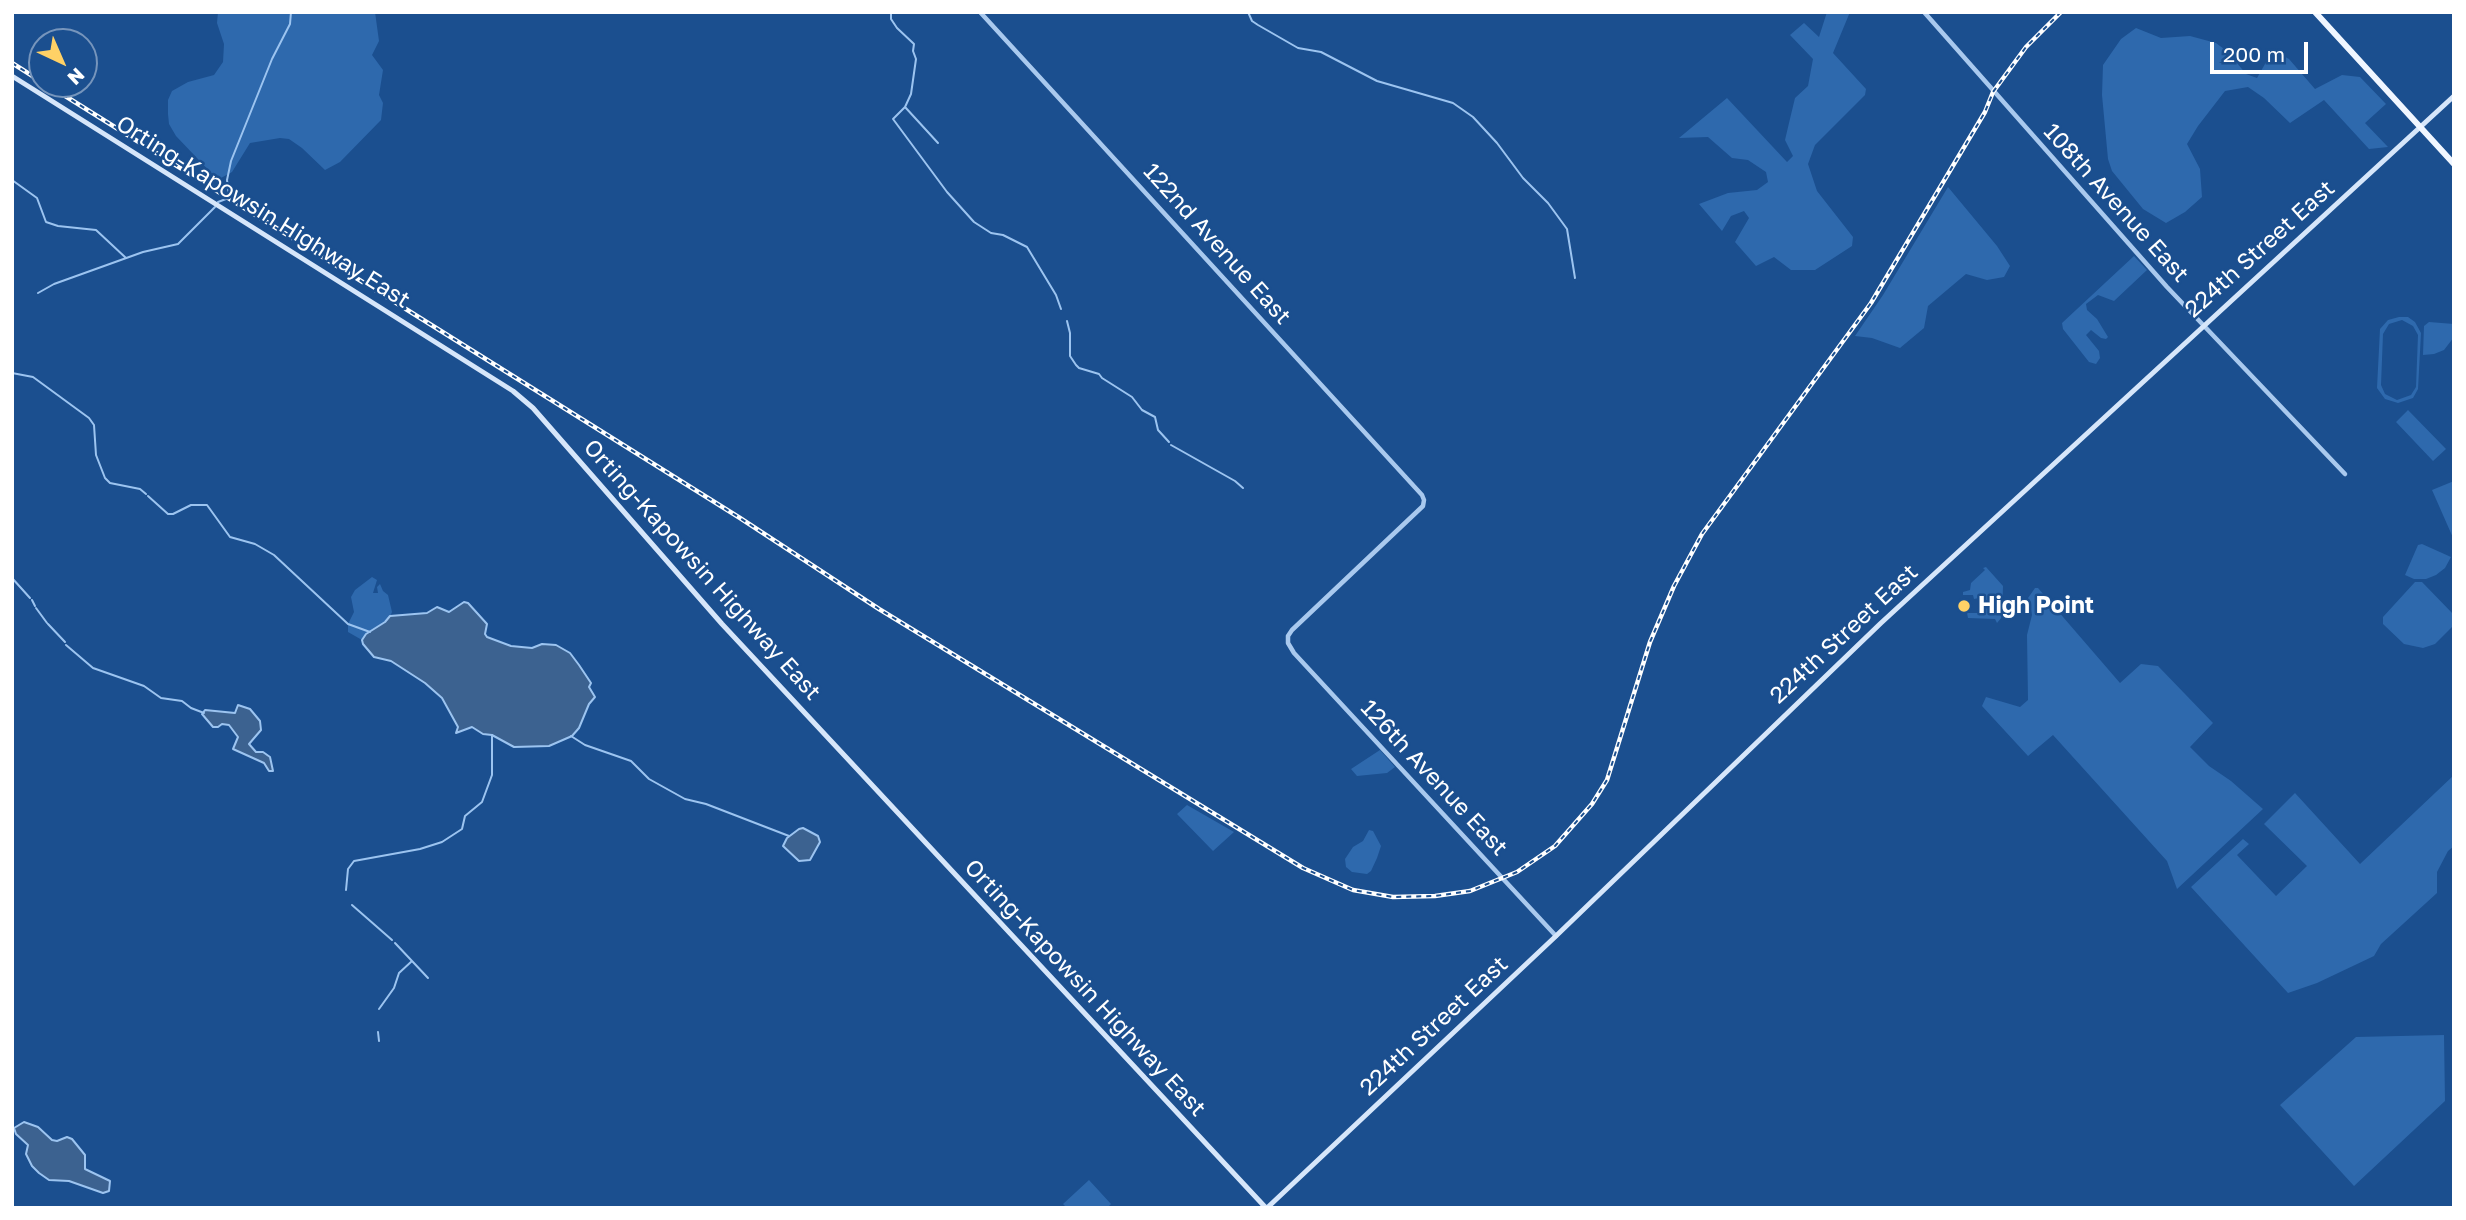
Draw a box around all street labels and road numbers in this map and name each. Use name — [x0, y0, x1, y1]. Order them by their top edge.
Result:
street label: Orting-Kapowsin Highway East — [111, 110, 415, 314]
street label: 108th Avenue East — [2038, 118, 2194, 288]
street label: 122nd Avenue East — [1137, 158, 1297, 330]
street label: 224th Street East — [2179, 175, 2341, 323]
street label: Orting-Kapowsin Highway East — [578, 434, 826, 706]
street label: 224th Street East — [1764, 558, 1924, 710]
street label: 126th Avenue East — [1355, 694, 1513, 862]
street label: Orting-Kapowsin Highway East — [959, 854, 1211, 1122]
street label: 224th Street East — [1354, 950, 1514, 1102]

